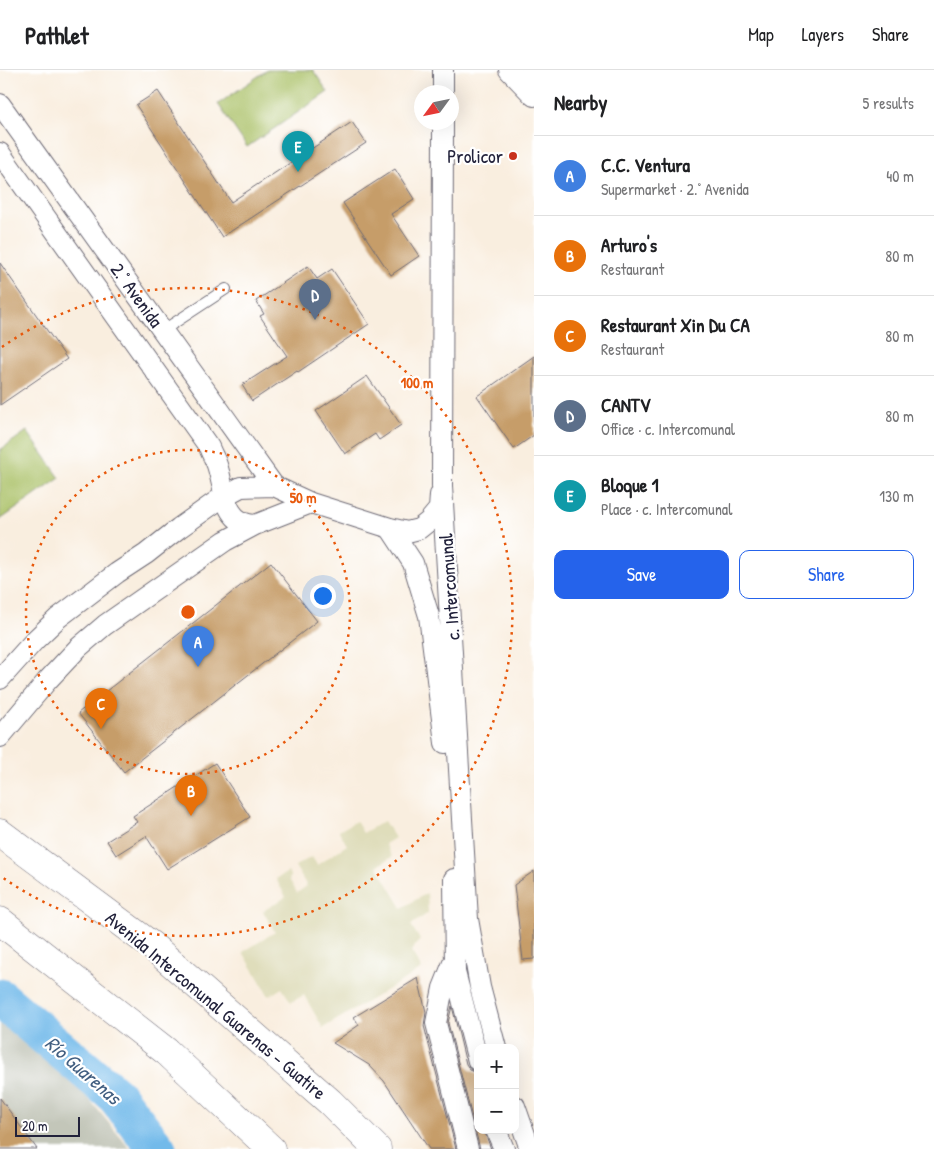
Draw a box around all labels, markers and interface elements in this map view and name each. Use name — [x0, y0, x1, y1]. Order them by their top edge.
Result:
text: Pathlet — [25, 19, 88, 51]
text: Map — [748, 22, 774, 47]
text: Layers — [802, 22, 844, 47]
text: Share — [872, 22, 909, 47]
north arrow — [414, 85, 459, 130]
text: Nearby — [554, 88, 607, 117]
text: 5 results — [863, 92, 914, 114]
pin: E — [282, 131, 314, 172]
place label: Prolicor — [447, 143, 504, 169]
marker: Prolicor — [507, 150, 519, 162]
text: C.C. Ventura — [601, 152, 690, 178]
text: A — [566, 165, 574, 187]
text: 40 m — [886, 165, 914, 187]
text: Supermarket · 2.° Avenida — [601, 178, 749, 200]
text: Arturo's — [601, 232, 657, 258]
text: B — [566, 245, 574, 267]
text: 80 m — [885, 245, 914, 267]
street label: 2.° Avenida — [105, 257, 170, 333]
text: Restaurant — [601, 258, 664, 280]
pin: D — [299, 279, 331, 320]
text: Restaurant Xin Du CA — [601, 312, 750, 338]
text: C — [566, 325, 574, 347]
text: 80 m — [885, 325, 914, 347]
text: Restaurant — [601, 338, 664, 360]
text: 100 m — [401, 372, 433, 393]
text: CANTV — [601, 392, 650, 418]
text: D — [566, 405, 574, 427]
text: 80 m — [885, 405, 914, 427]
text: Office · c. Intercomunal — [601, 418, 735, 440]
text: Bloque 1 — [601, 472, 659, 498]
text: E — [566, 485, 574, 507]
text: 130 m — [879, 485, 914, 507]
text: 50 m — [290, 487, 316, 508]
text: Place · c. Intercomunal — [601, 498, 732, 520]
street label: c. Intercomunal — [432, 532, 466, 641]
button: Save — [554, 550, 729, 599]
button: Share — [739, 550, 914, 599]
your location — [310, 583, 336, 609]
centre of rings — [179, 603, 197, 621]
pin: A — [182, 626, 214, 667]
pin: C — [85, 688, 117, 729]
pin: B — [175, 775, 207, 816]
street label: Avenida Intercomunal Guarenas - Guatire — [100, 905, 332, 1105]
water label: Río Guarenas — [40, 1029, 129, 1111]
map controls — [474, 1044, 519, 1134]
button: + — [474, 1044, 519, 1089]
button: − — [474, 1089, 519, 1134]
scale bar — [15, 1114, 80, 1137]
text: 20 m — [22, 1116, 48, 1135]

